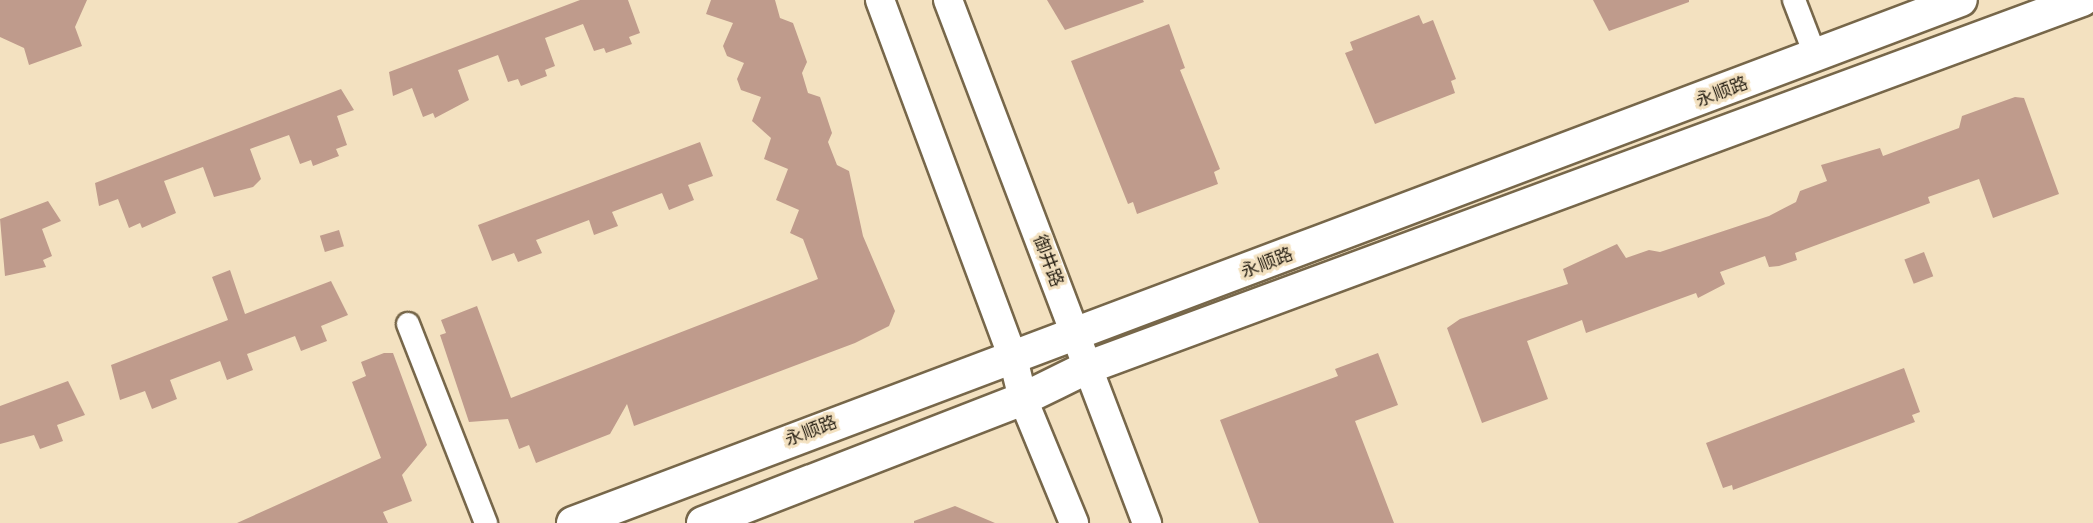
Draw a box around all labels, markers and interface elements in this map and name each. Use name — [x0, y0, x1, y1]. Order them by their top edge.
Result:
street label: 永顺路 — [1693, 72, 1751, 112]
street label: 御井路 — [1028, 232, 1068, 290]
street label: 永顺路 — [1238, 243, 1296, 283]
street label: 永顺路 — [782, 411, 840, 451]

